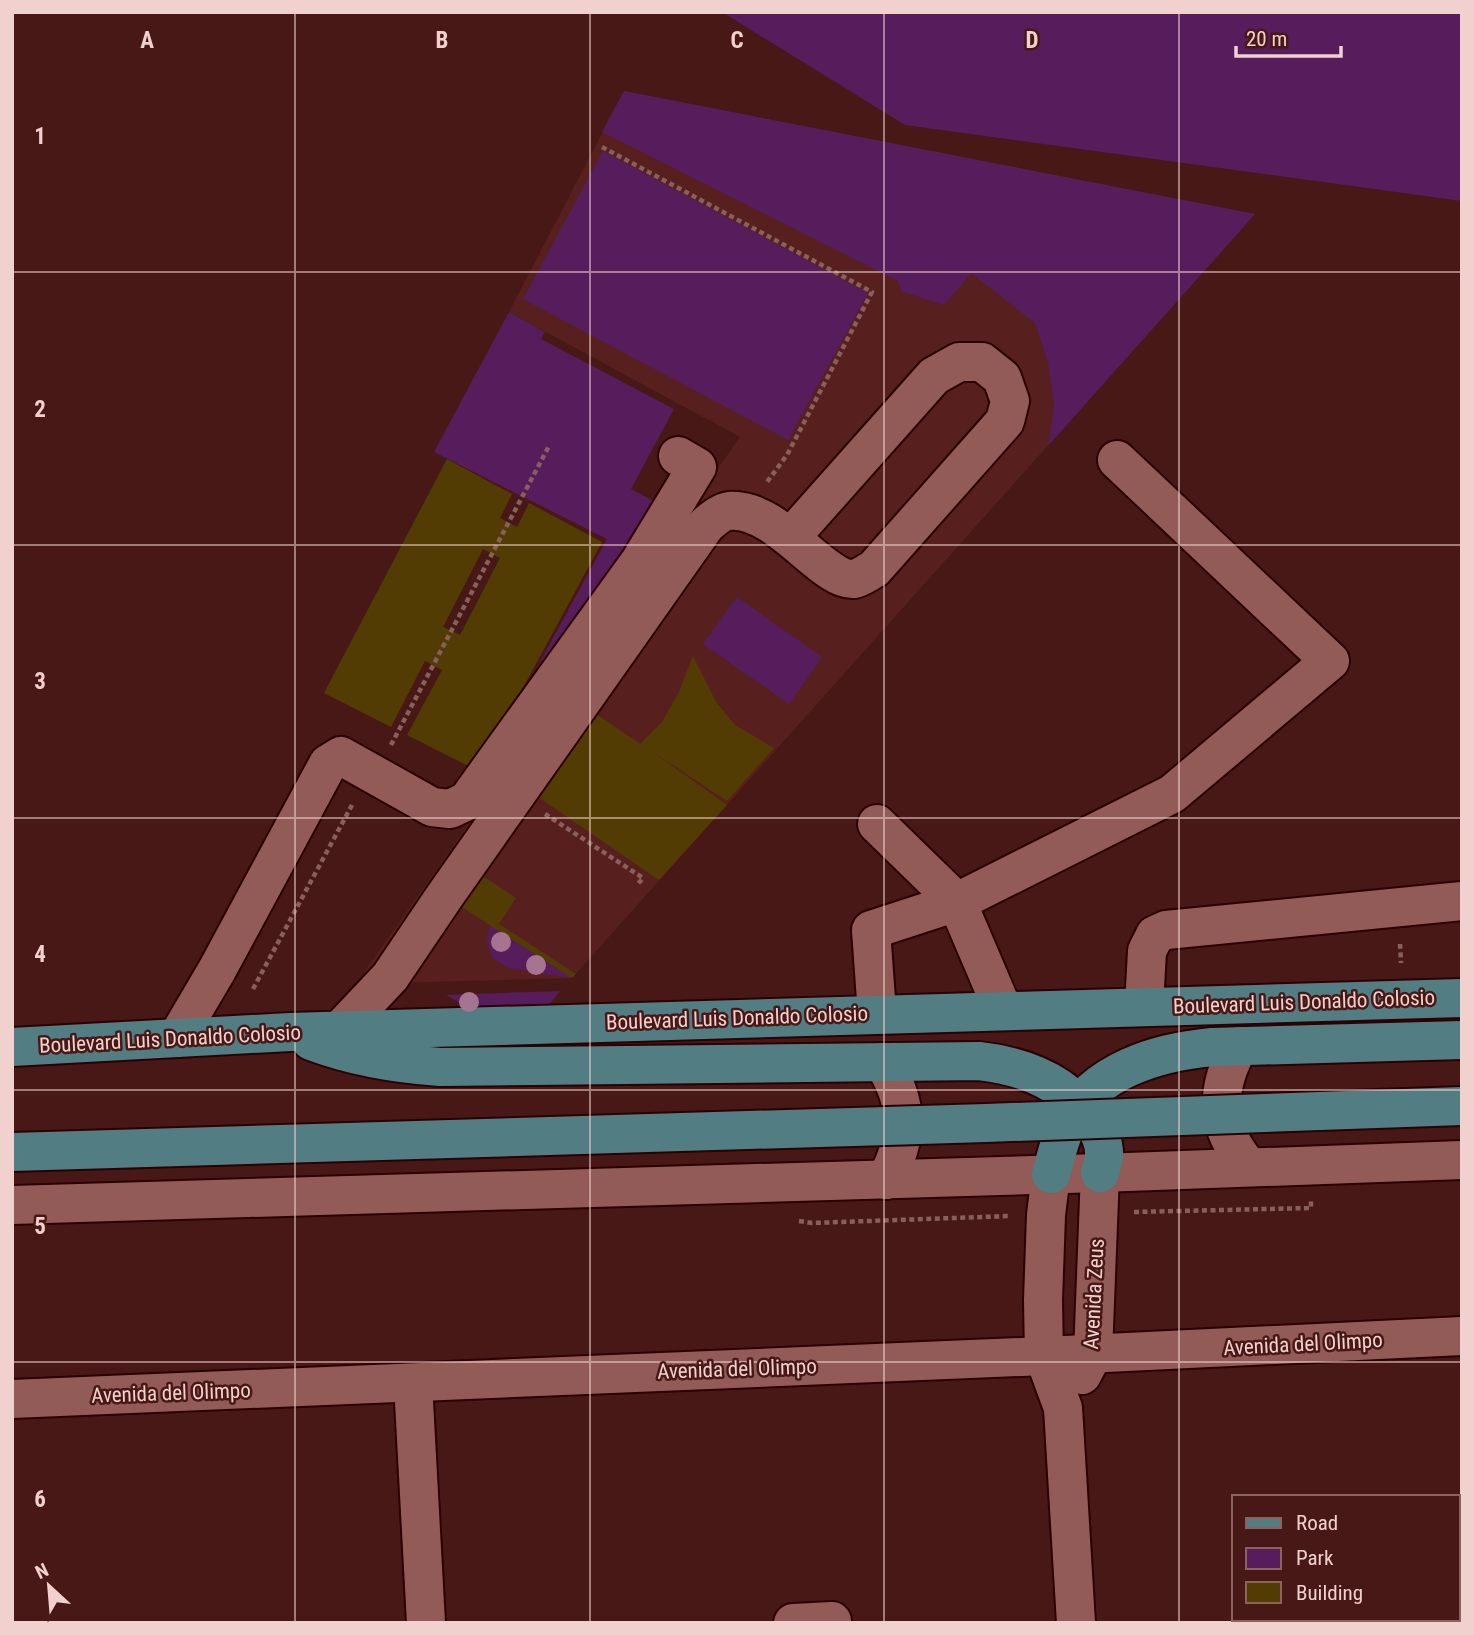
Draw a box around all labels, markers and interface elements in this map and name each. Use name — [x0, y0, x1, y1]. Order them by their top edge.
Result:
scale bar — [1236, 14, 1341, 58]
text: A — [140, 27, 154, 54]
text: B — [436, 27, 448, 54]
text: C — [730, 27, 744, 54]
text: D — [1026, 27, 1039, 54]
text: 20 m — [1246, 27, 1287, 51]
text: 1 — [34, 123, 46, 150]
text: 2 — [34, 396, 46, 423]
text: 3 — [34, 668, 46, 695]
text: 4 — [34, 941, 46, 968]
street label: Boulevard Luis Donaldo Colosio — [1173, 985, 1435, 1019]
street label: Boulevard Luis Donaldo Colosio — [606, 1001, 868, 1035]
street label: Boulevard Luis Donaldo Colosio — [39, 1020, 301, 1058]
text: 5 — [34, 1213, 46, 1240]
street label: Avenida Zeus — [1079, 1238, 1109, 1350]
street label: Avenida del Olimpo — [1223, 1328, 1383, 1360]
street label: Avenida del Olimpo — [657, 1354, 817, 1384]
street label: Avenida del Olimpo — [91, 1378, 251, 1408]
text: 6 — [34, 1486, 46, 1513]
legend — [1232, 1495, 1460, 1621]
text: Road — [1296, 1511, 1338, 1535]
text: Park — [1296, 1546, 1334, 1570]
north arrow — [14, 1551, 84, 1621]
text: N — [31, 1558, 52, 1584]
text: Building — [1296, 1581, 1363, 1605]

